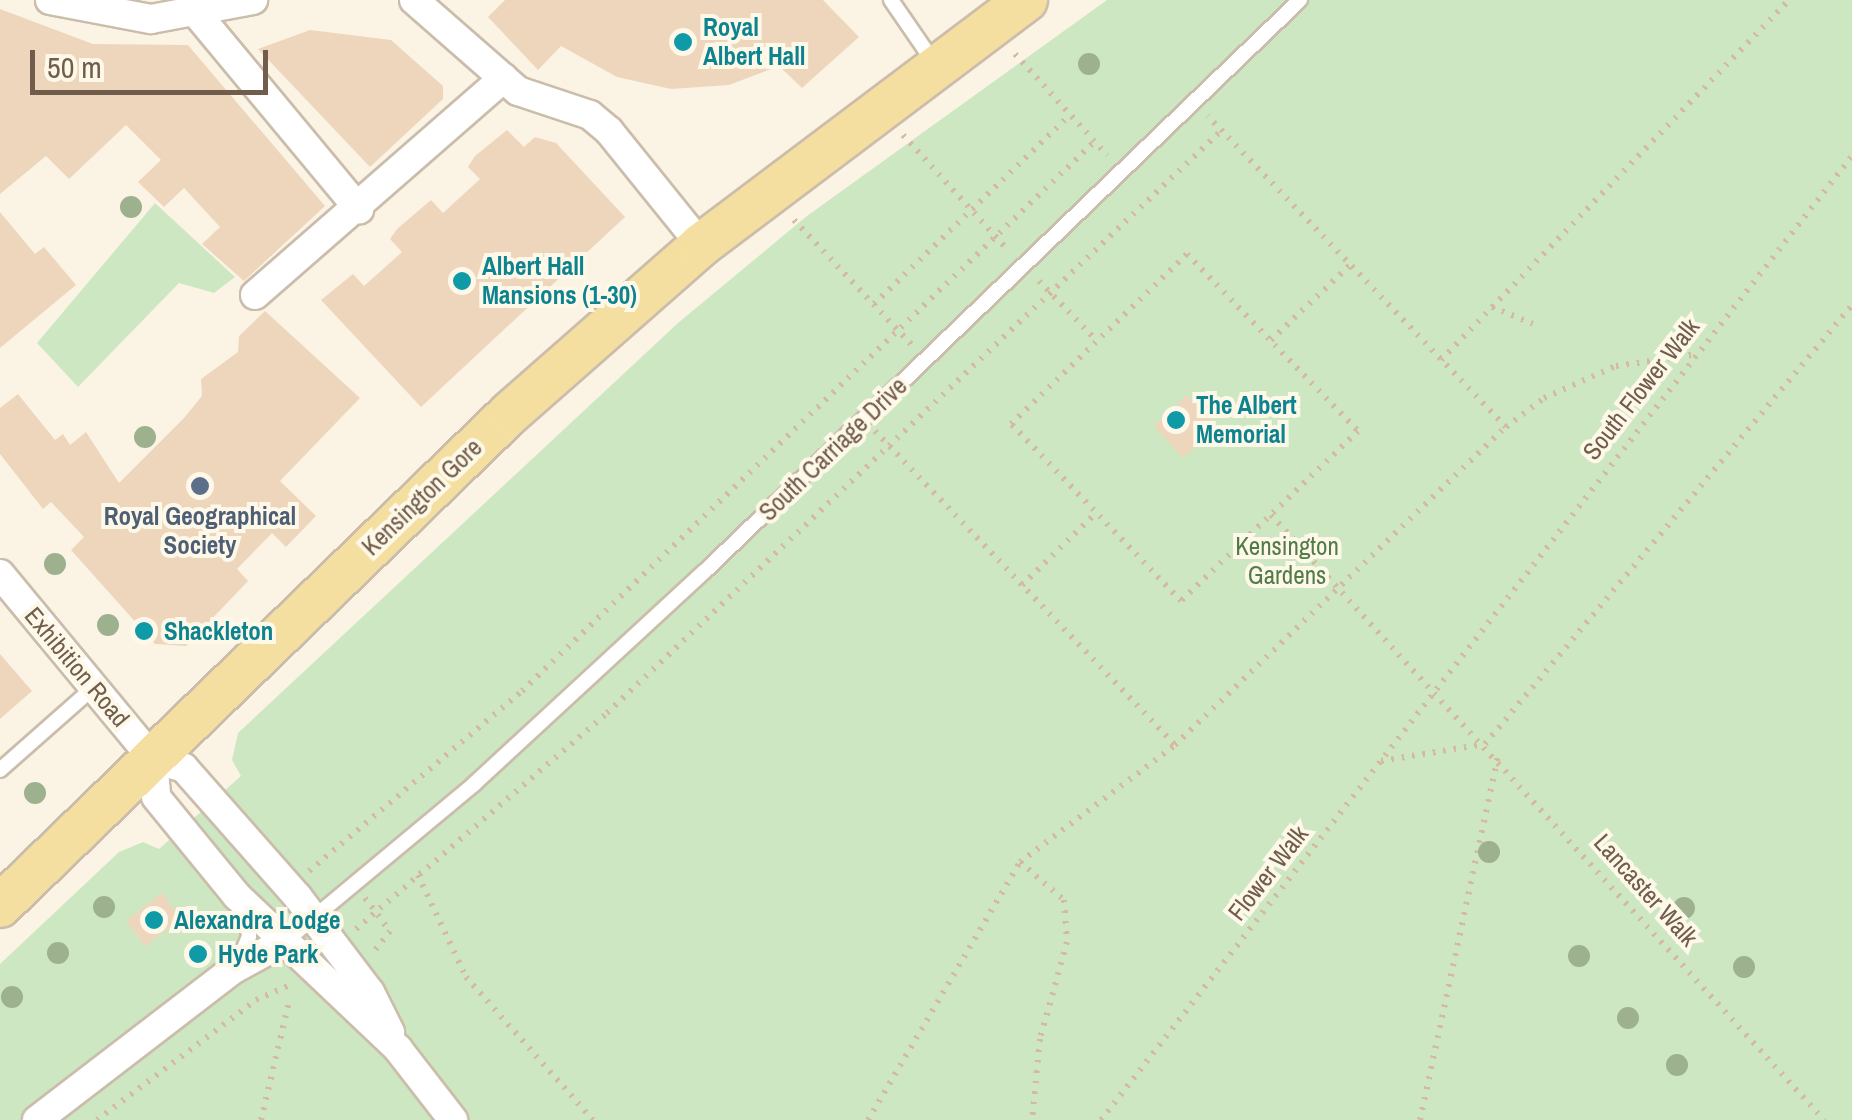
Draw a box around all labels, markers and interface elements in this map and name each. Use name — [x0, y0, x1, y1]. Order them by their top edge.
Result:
place label: Royal Albert Hall — [703, 13, 806, 72]
scale bar — [35, 30, 272, 92]
marker: Royal Albert Hall — [672, 31, 694, 53]
text: 50 m — [47, 47, 102, 87]
place label: Albert Hall Mansions (1-30) — [482, 252, 637, 311]
marker: Albert Hall Mansions (1-30) — [451, 270, 473, 292]
street label: South Flower Walk — [1576, 312, 1706, 466]
street label: South Carriage Drive — [753, 371, 913, 527]
place label: The Albert Memorial — [1196, 391, 1297, 450]
marker: The Albert Memorial — [1165, 409, 1187, 431]
street label: Kensington Gore — [356, 432, 488, 562]
marker: Royal Geographical Society — [189, 475, 211, 497]
place label: Royal Geographical Society — [104, 502, 296, 561]
park label: Kensington Gardens — [1235, 532, 1339, 591]
street label: Exhibition Road — [18, 601, 136, 733]
place label: Shackleton — [164, 616, 273, 646]
marker: Shackleton — [133, 620, 155, 642]
street label: Flower Walk — [1222, 820, 1314, 926]
street label: Lancaster Walk — [1588, 828, 1704, 952]
place label: Alexandra Lodge — [174, 905, 340, 935]
marker: Alexandra Lodge — [143, 909, 165, 931]
place label: Hyde Park — [218, 939, 318, 969]
marker: Hyde Park — [187, 943, 209, 965]

